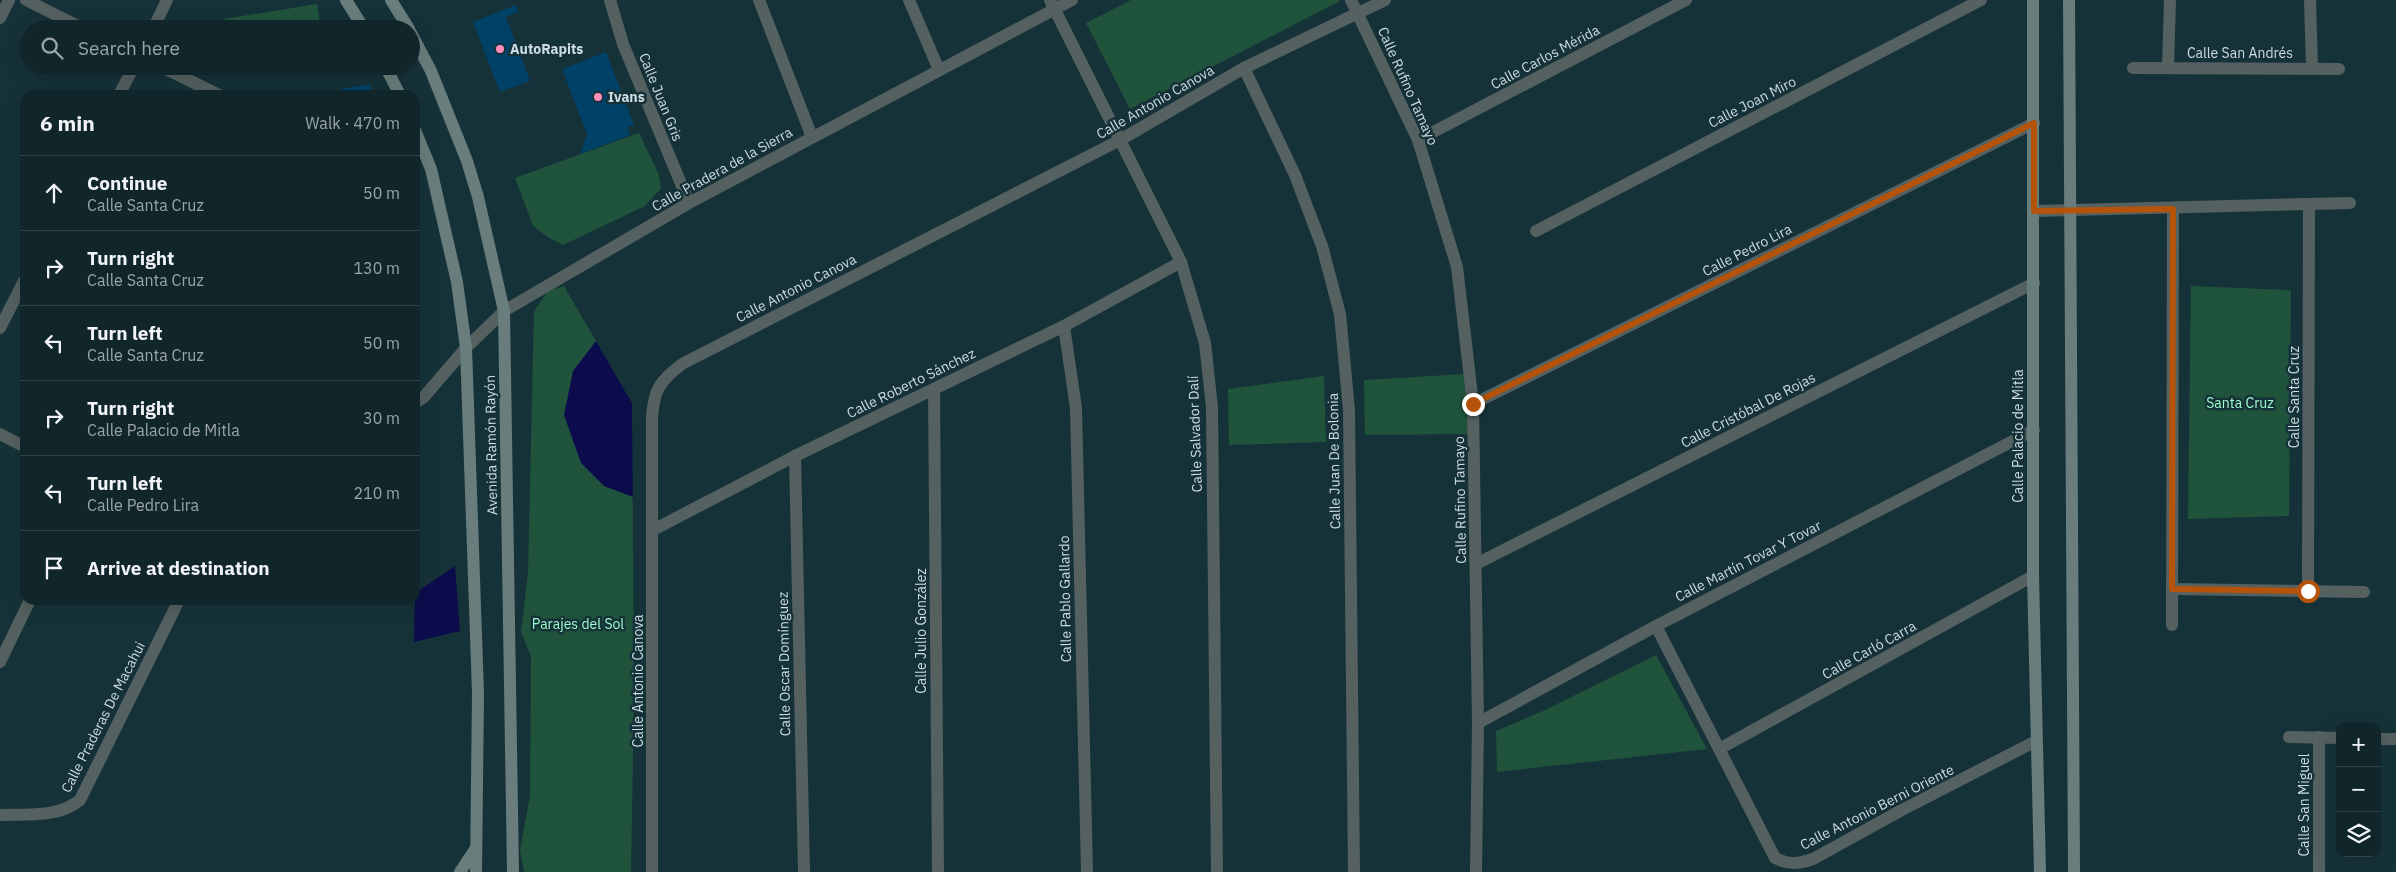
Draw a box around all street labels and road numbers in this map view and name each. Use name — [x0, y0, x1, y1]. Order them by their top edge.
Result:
street label: Calle Carlos Mérida — [1487, 20, 1603, 93]
street label: Calle Rufino Tamayo — [1374, 24, 1442, 148]
street label: Calle San Andrés — [2187, 44, 2293, 62]
street label: Calle Juan Gris — [635, 50, 687, 144]
street label: Calle Antonio Canova — [1093, 61, 1218, 143]
street label: Calle Joan Miro — [1705, 72, 1799, 132]
street label: Calle Pradera de la Sierra — [649, 123, 796, 215]
street label: Calle Pedro Lira — [1699, 219, 1795, 280]
street label: Calle Antonio Canova — [733, 250, 860, 326]
street label: Calle Roberto Sánchez — [844, 344, 979, 422]
street label: Calle Santa Cruz — [2285, 345, 2303, 448]
street label: Calle Cristóbal De Rojas — [1678, 368, 1819, 452]
street label: Calle Palacio de Mitla — [2009, 369, 2027, 503]
street label: Avenida Ramón Rayón — [481, 375, 501, 515]
street label: Calle Salvador Dalí — [1184, 375, 1206, 493]
street label: Calle Juan De Bolonia — [1324, 392, 1344, 529]
street label: Calle Rufino Tamayo — [1450, 436, 1470, 564]
street label: Calle Martín Tovar Y Tovar — [1672, 516, 1824, 606]
street label: Calle Pablo Gallardo — [1055, 535, 1075, 663]
street label: Calle Julio González — [912, 568, 930, 694]
street label: Calle Oscar Domínguez — [774, 591, 794, 737]
street label: Calle Antonio Canova — [629, 614, 647, 748]
street label: Calle Carló Carra — [1819, 616, 1920, 683]
street label: Calle Praderas De Macahui — [57, 638, 149, 796]
street label: Calle San Miguel — [2295, 753, 2313, 857]
street label: Calle Antonio Berni Oriente — [1797, 760, 1957, 854]

